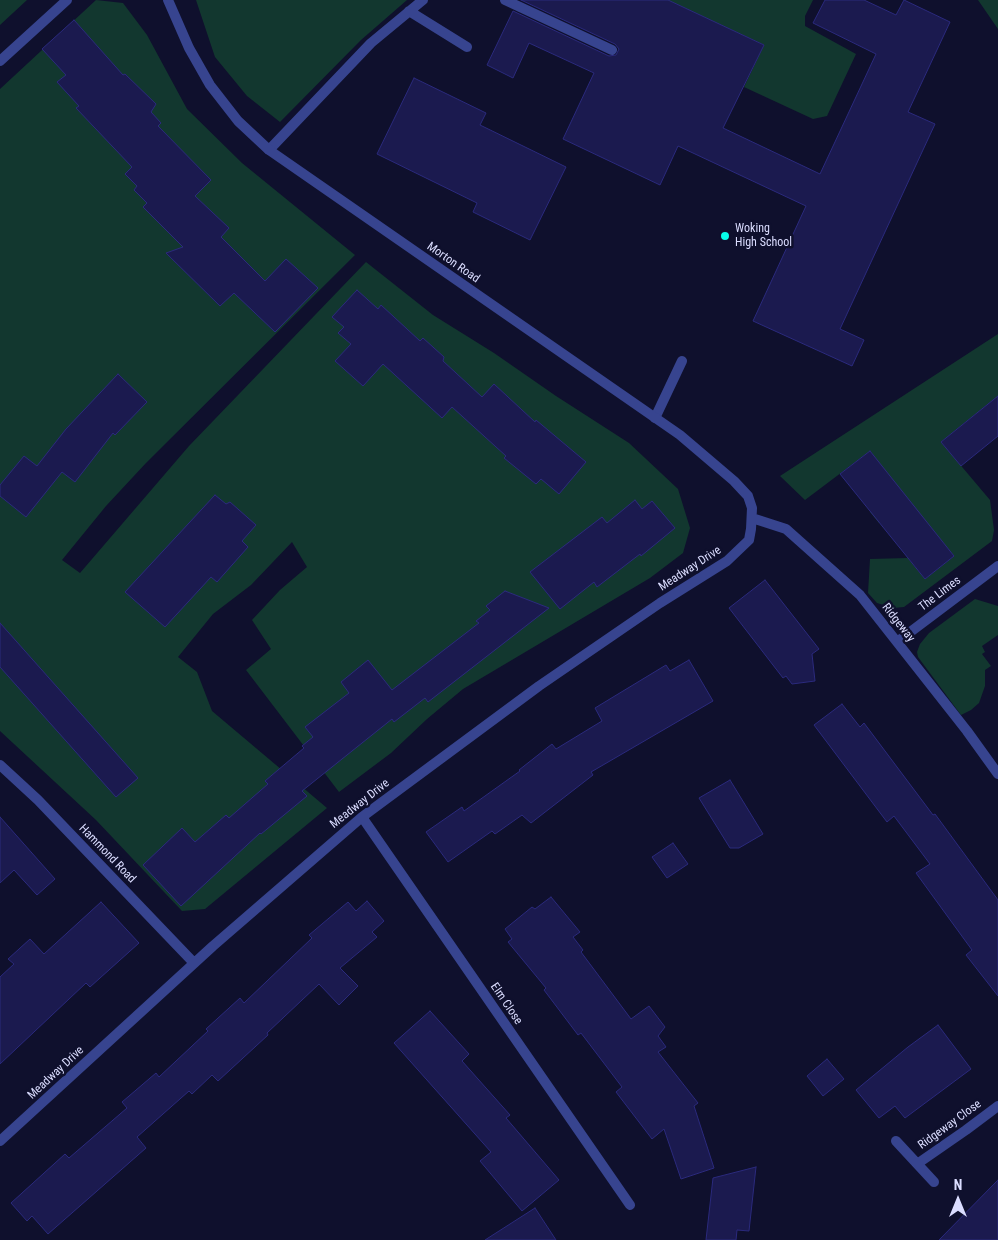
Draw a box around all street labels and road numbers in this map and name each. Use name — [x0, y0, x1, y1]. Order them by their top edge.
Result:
street label: Morton Road — [424, 240, 482, 286]
street label: Meadway Drive — [656, 543, 724, 595]
street label: The Limes — [916, 574, 964, 614]
street label: Ridgeway — [878, 601, 918, 645]
street label: Meadway Drive — [327, 776, 393, 832]
street label: Hammond Road — [75, 822, 139, 886]
street label: Elm Close — [487, 980, 525, 1028]
street label: Meadway Drive — [25, 1043, 87, 1103]
street label: Ridgeway Close — [916, 1097, 984, 1153]

